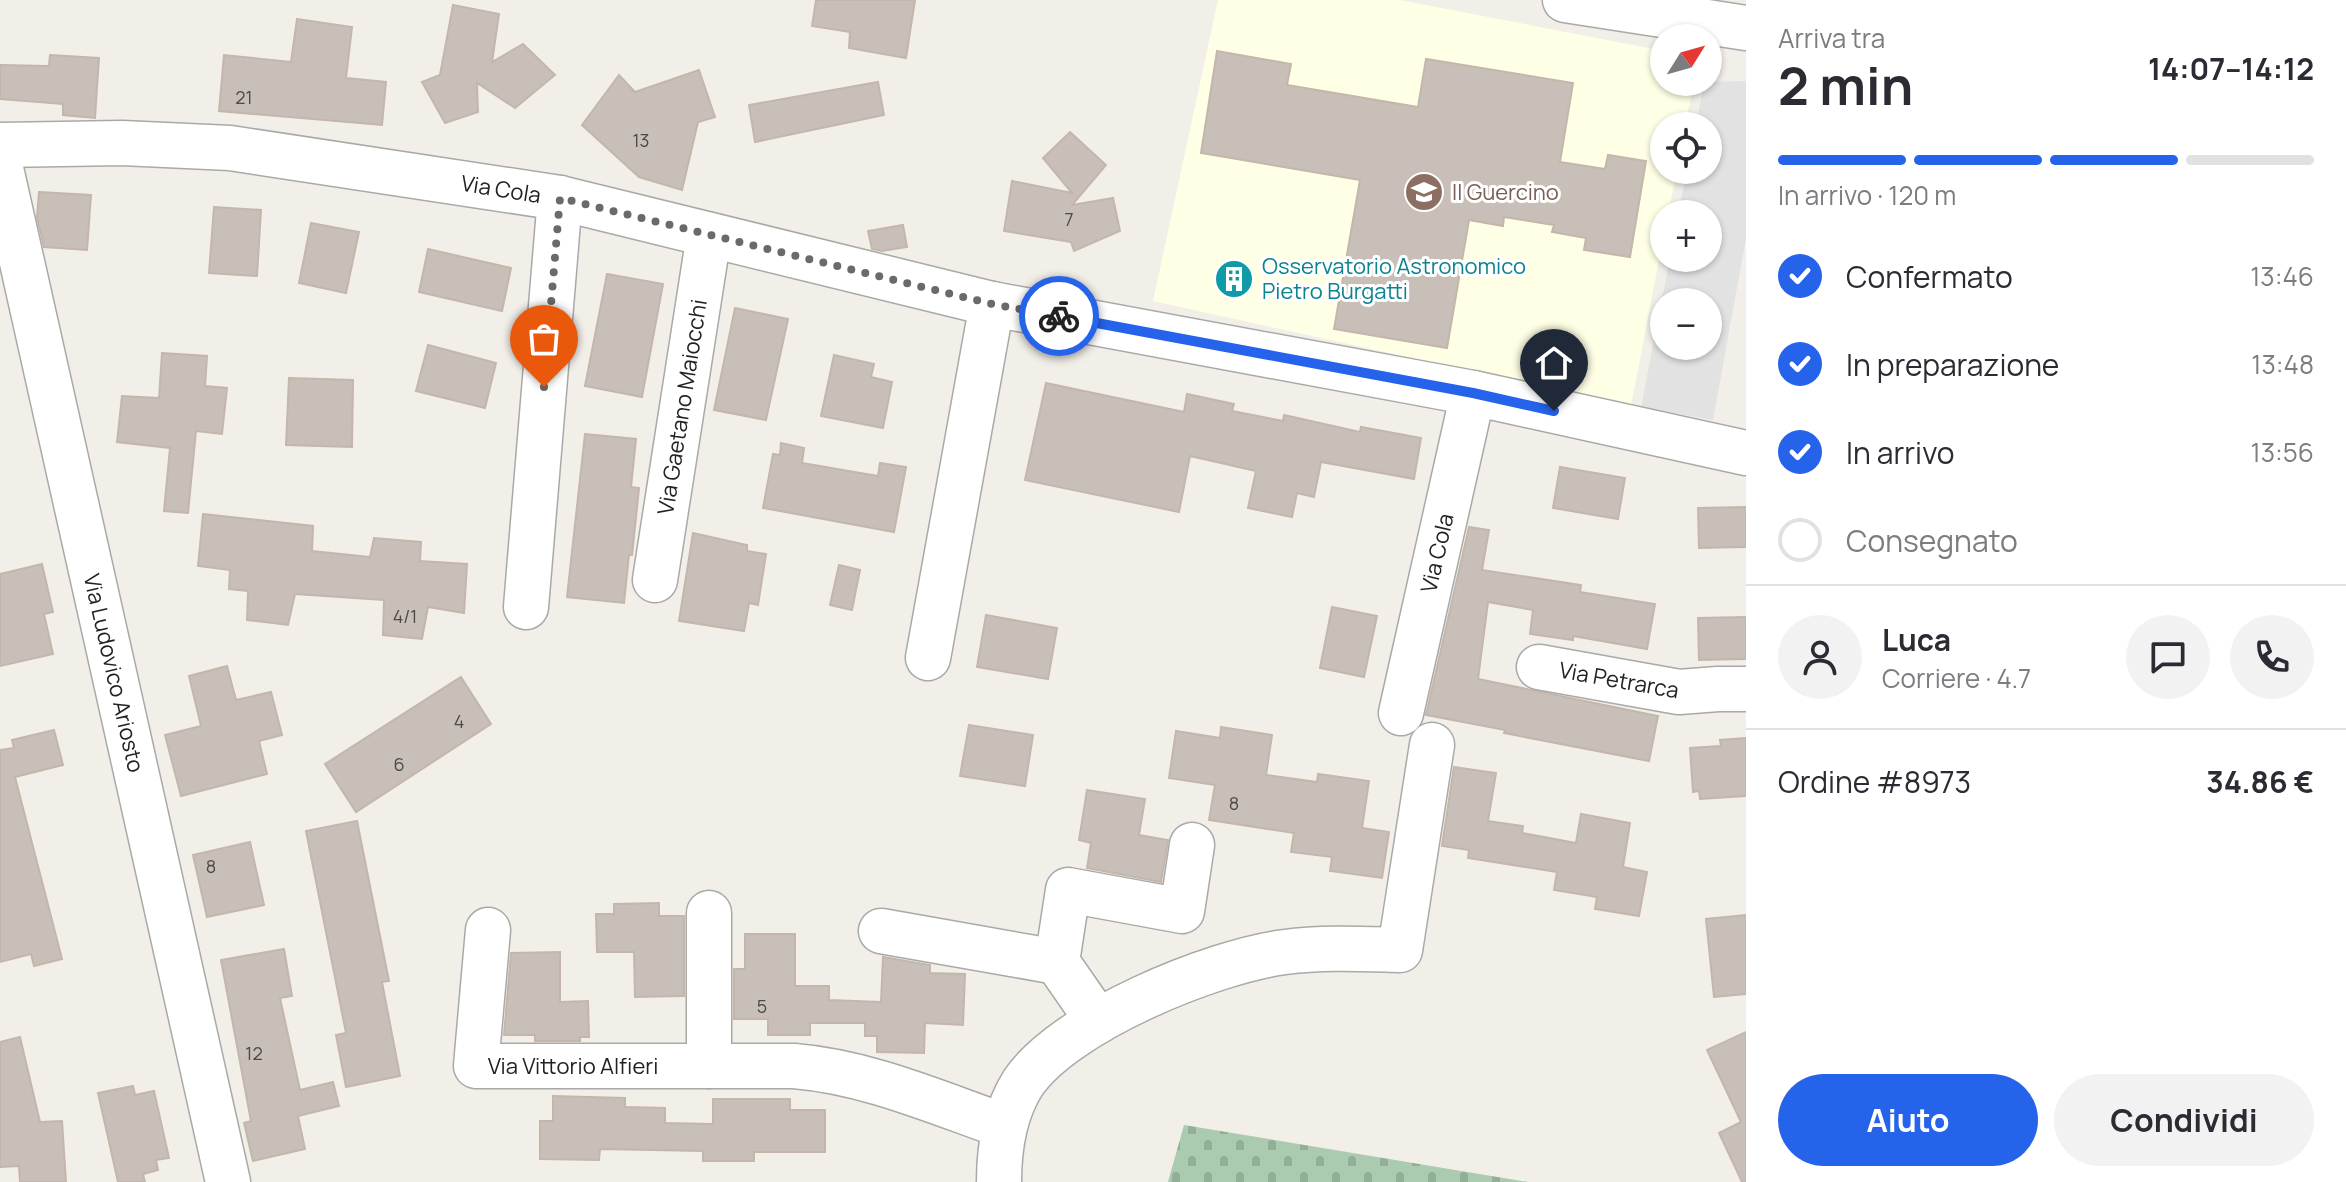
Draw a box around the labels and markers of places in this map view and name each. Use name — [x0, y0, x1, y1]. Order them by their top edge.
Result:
school or university icon: Il Guercino — [1403, 171, 1445, 213]
place label: Il Guercino — [1452, 177, 1559, 207]
place label: Osservatorio Astronomico Pietro Burgatti — [1262, 251, 1526, 306]
building icon: Osservatorio Astronomico Pietro Burgatti — [1213, 258, 1255, 300]
pin — [510, 305, 578, 387]
pin — [1520, 329, 1588, 411]

